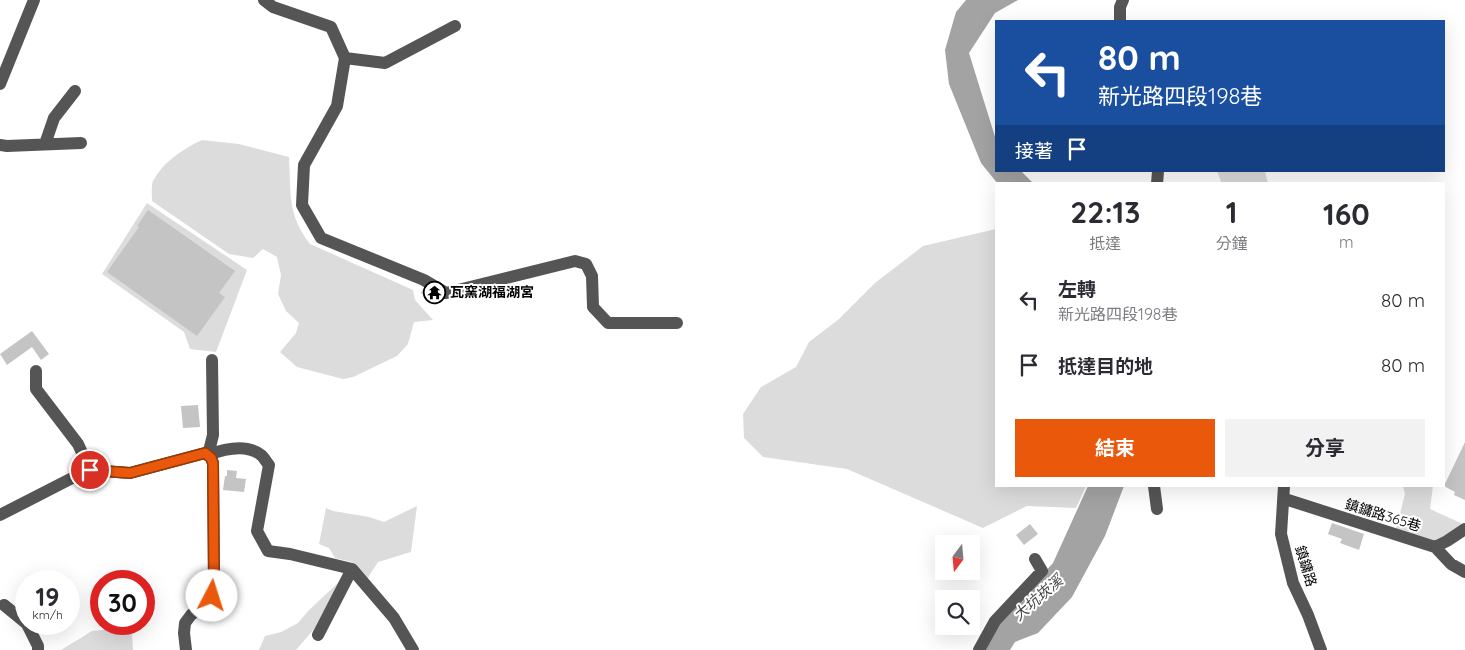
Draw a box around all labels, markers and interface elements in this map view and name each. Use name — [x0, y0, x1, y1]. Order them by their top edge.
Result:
text: 80 m — [1098, 35, 1181, 79]
icon: left — [1015, 40, 1080, 105]
text: 新光路四段198巷 — [1098, 82, 1262, 110]
icon: arrive — [1063, 135, 1091, 163]
text: 接著 — [1015, 139, 1053, 163]
text: 22:13 — [1070, 193, 1140, 231]
text: 1 — [1226, 193, 1238, 231]
text: 160 — [1323, 195, 1370, 233]
text: m — [1339, 232, 1354, 252]
text: 抵達 — [1089, 233, 1121, 253]
text: 分鐘 — [1216, 233, 1248, 253]
text: 左轉 — [1058, 277, 1096, 301]
temple icon: 瓦窯湖福湖宮 — [422, 280, 446, 304]
place label: 瓦窯湖福湖宮 — [450, 283, 534, 301]
icon: left — [1015, 286, 1043, 314]
text: 80 m — [1381, 288, 1425, 312]
text: 新光路四段198巷 — [1058, 304, 1178, 324]
icon: arrive — [1015, 351, 1043, 379]
text: 80 m — [1381, 353, 1425, 377]
text: 抵達目的地 — [1058, 354, 1153, 378]
button: 結束 — [1015, 419, 1215, 477]
button: 分享 — [1225, 419, 1425, 477]
pin — [69, 449, 111, 491]
icon: arrive — [76, 456, 104, 484]
street label: 鎮鏞路365巷 — [1343, 495, 1423, 535]
north arrow — [935, 535, 980, 580]
map controls — [935, 535, 980, 635]
street label: 鎮鏞路 — [1291, 543, 1321, 589]
position arrow — [185, 569, 237, 621]
water label: 大坑崁溪 — [1009, 569, 1068, 624]
speed limit sign: 30 — [90, 570, 155, 635]
text: 19 — [36, 581, 59, 612]
button: search — [935, 590, 980, 635]
text: km/h — [32, 607, 63, 622]

